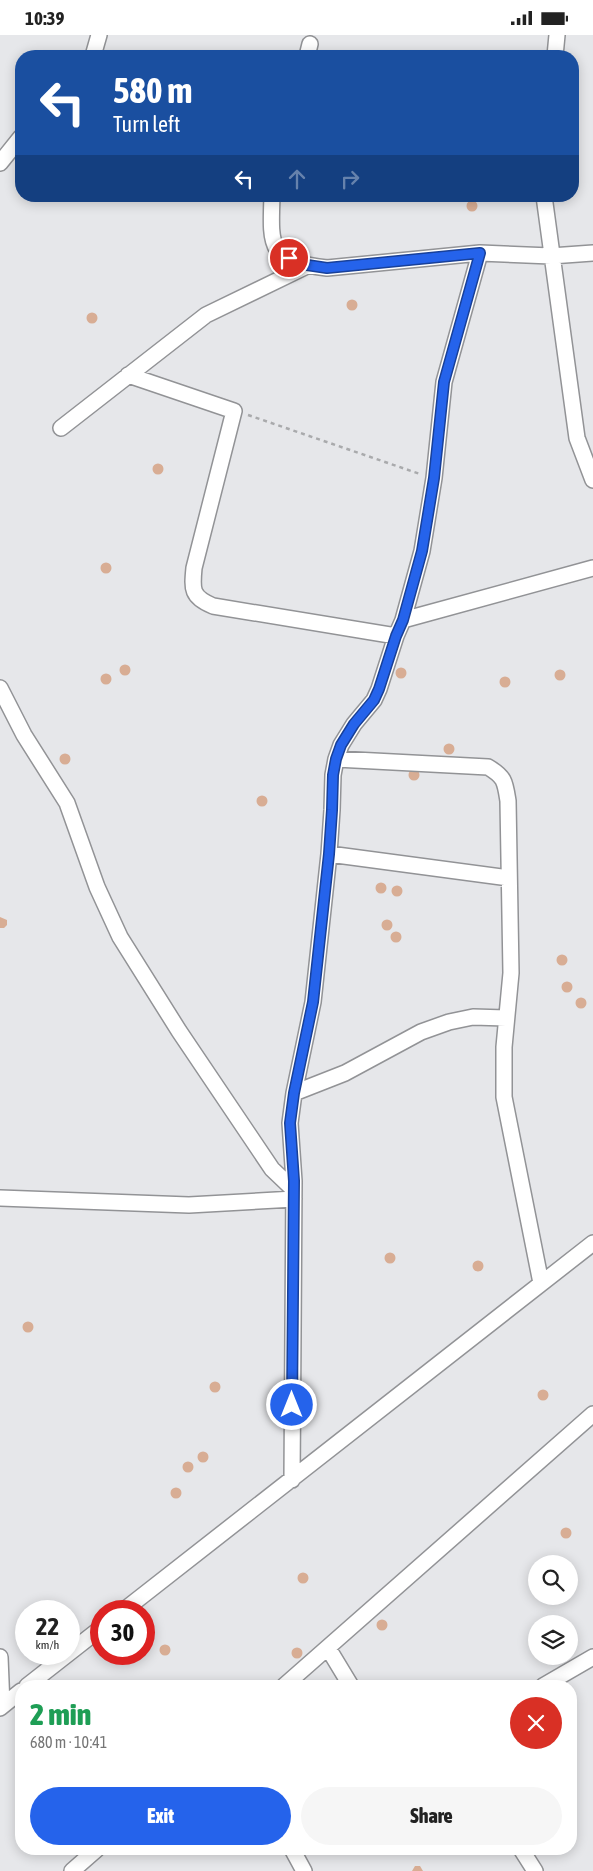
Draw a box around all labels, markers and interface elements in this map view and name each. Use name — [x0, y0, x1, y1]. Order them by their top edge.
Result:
text: 10:39 — [25, 7, 64, 29]
icon: left — [30, 70, 95, 135]
text: 580 m — [113, 70, 192, 110]
text: Turn left — [113, 111, 180, 137]
icon: left — [230, 165, 258, 193]
icon: ahead — [283, 165, 311, 193]
icon: right — [336, 165, 364, 193]
pin — [268, 237, 310, 279]
icon: arrive — [275, 244, 303, 272]
position arrow — [265, 1378, 317, 1430]
map controls — [528, 1555, 578, 1665]
button: search — [528, 1555, 578, 1605]
speed limit sign: 30 — [90, 1600, 155, 1665]
text: 22 — [36, 1612, 59, 1640]
button: layers — [528, 1615, 578, 1665]
text: km/h — [36, 1638, 59, 1652]
text: 2 min — [30, 1697, 91, 1731]
button: close — [510, 1697, 562, 1749]
text: 680 m · 10:41 — [30, 1733, 107, 1751]
button: Exit — [30, 1787, 291, 1845]
button: Share — [301, 1787, 562, 1845]

